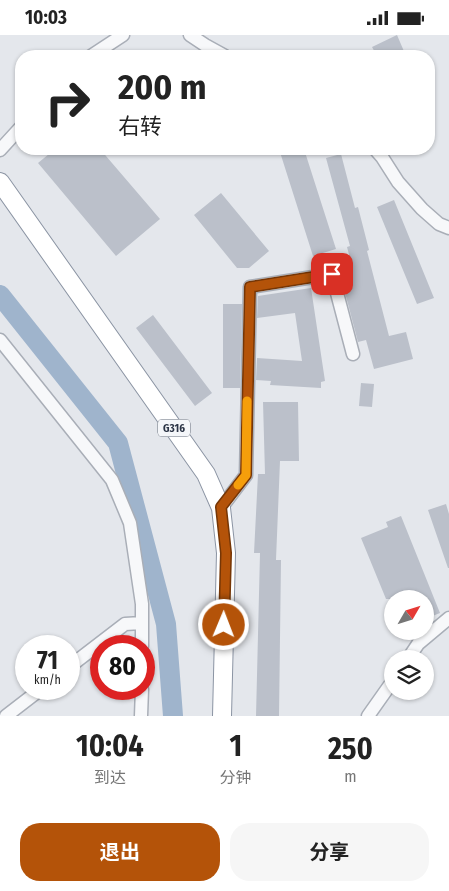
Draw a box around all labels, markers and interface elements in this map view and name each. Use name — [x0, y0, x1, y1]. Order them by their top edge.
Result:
text: 10:03 — [25, 6, 67, 29]
text: 200 m — [118, 66, 206, 108]
icon: right — [35, 70, 100, 135]
text: 右转 — [118, 113, 162, 140]
pin — [311, 253, 353, 295]
icon: arrive — [318, 260, 346, 288]
road number: G316 — [158, 419, 190, 437]
north arrow — [384, 590, 434, 640]
map controls — [384, 590, 434, 700]
position arrow — [197, 598, 249, 650]
speed limit sign: 80 — [90, 635, 155, 700]
text: 71 — [37, 646, 58, 676]
button: layers — [384, 650, 434, 700]
text: km/h — [34, 673, 61, 687]
text: 10:04 — [76, 728, 144, 764]
text: 1 — [230, 728, 242, 764]
text: 250 — [328, 731, 373, 767]
text: m — [344, 767, 357, 786]
text: 到达 — [94, 768, 126, 787]
text: 分钟 — [220, 768, 252, 787]
button: 退出 — [20, 823, 220, 881]
button: 分享 — [230, 823, 429, 881]

